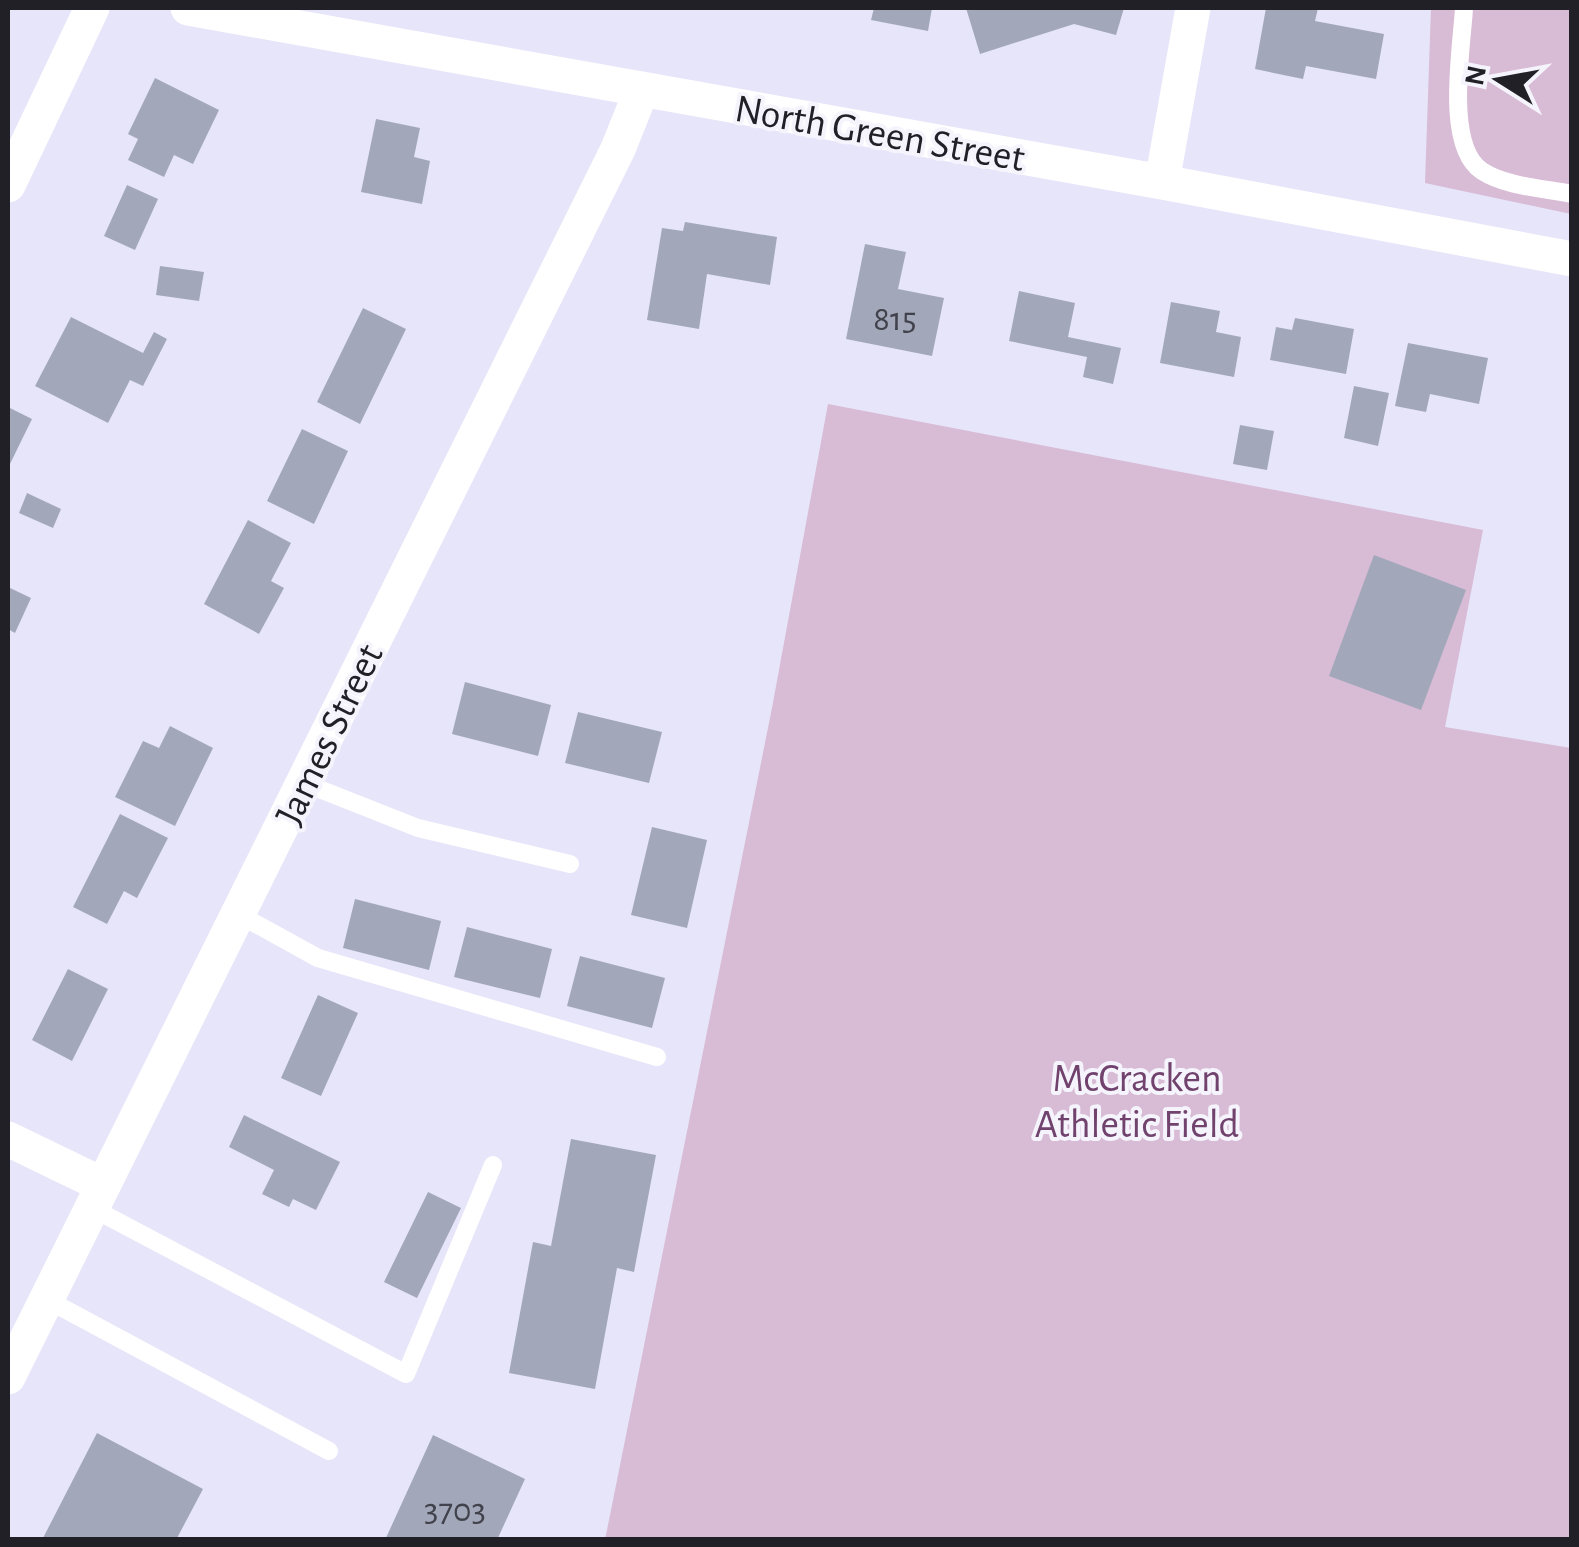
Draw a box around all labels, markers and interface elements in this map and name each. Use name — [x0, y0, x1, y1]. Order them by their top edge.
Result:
north arrow — [1449, 30, 1549, 130]
text: N — [1461, 63, 1492, 88]
street label: North Green Street — [732, 89, 1028, 179]
house number: 815 — [873, 302, 917, 337]
street label: James Street — [269, 638, 391, 832]
park label: McCracken Athletic Field — [1035, 1059, 1239, 1145]
house number: 3703 — [424, 1493, 486, 1528]

